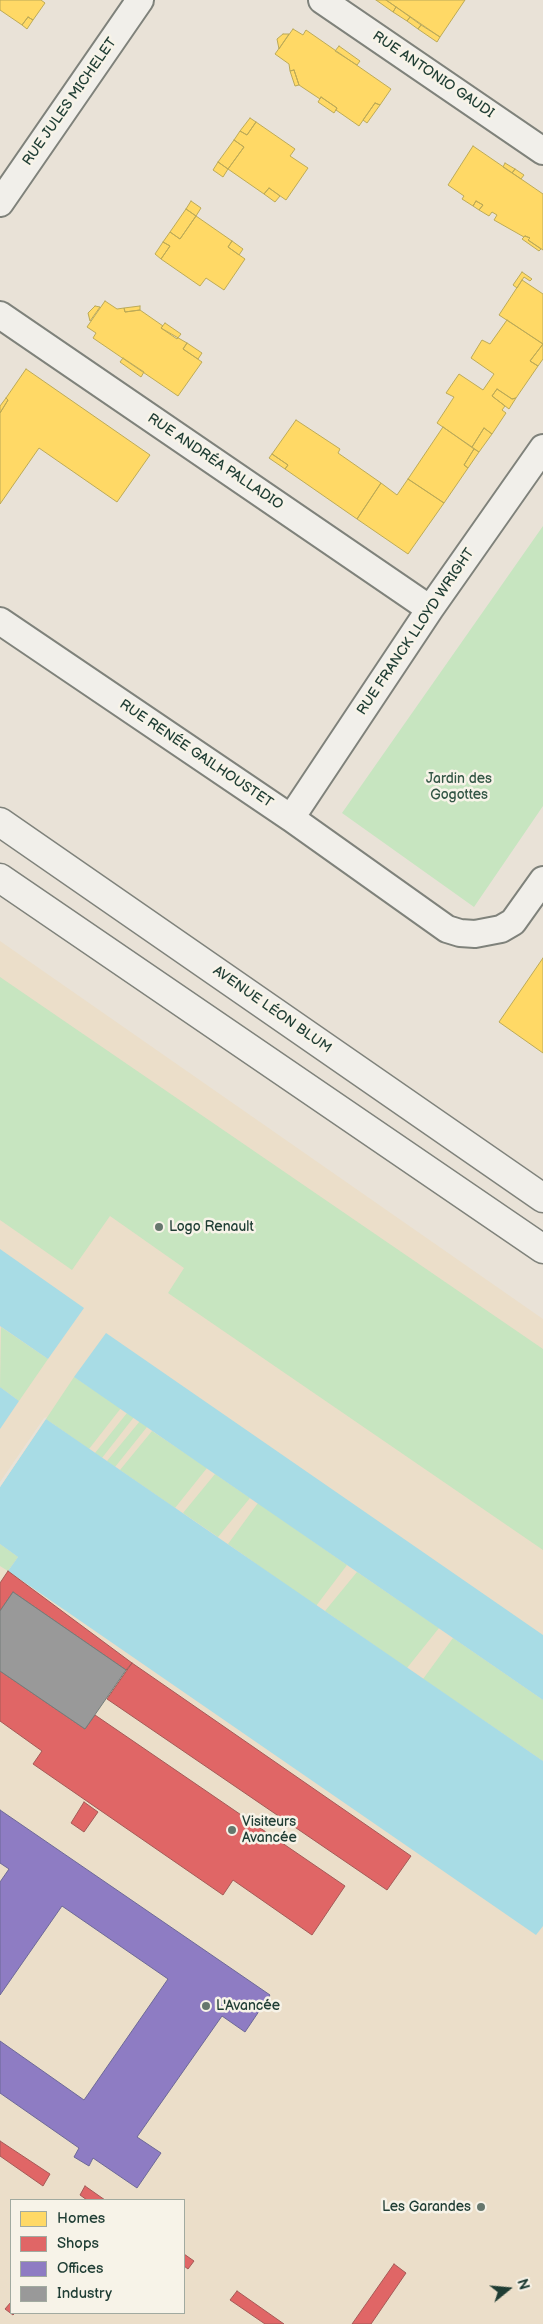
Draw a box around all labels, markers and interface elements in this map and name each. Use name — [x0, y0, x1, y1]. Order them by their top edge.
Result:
street label: RUE ANTONIO GAUDI — [369, 28, 497, 122]
street label: RUE JULES MICHELET — [20, 35, 120, 169]
street label: RUE ANDRÉA PALLADIO — [144, 410, 286, 514]
street label: RUE FRANCK LLOYD WRIGHT — [354, 545, 478, 719]
street label: RUE RENÉE GAILHOUSTET — [116, 696, 276, 812]
park label: Jardin des Gogottes — [426, 771, 492, 804]
street label: AVENUE LÉON BLUM — [210, 963, 334, 1057]
place label: Logo Renault — [169, 1219, 254, 1235]
marker: Logo Renault — [153, 1221, 165, 1233]
place label: Visiteurs Avancée — [242, 1814, 297, 1846]
marker: Visiteurs Avancée — [226, 1824, 238, 1836]
place label: L'Avancée — [216, 1998, 280, 2014]
marker: L'Avancée — [200, 2000, 212, 2012]
legend — [10, 2199, 185, 2314]
place label: Les Garandes — [382, 2199, 471, 2215]
marker: Les Garandes — [475, 2201, 487, 2213]
text: Homes — [57, 2209, 105, 2228]
text: Shops — [57, 2234, 99, 2253]
text: Offices — [57, 2259, 103, 2278]
north arrow — [483, 2264, 533, 2314]
text: N — [513, 2277, 532, 2292]
text: Industry — [57, 2284, 112, 2303]

